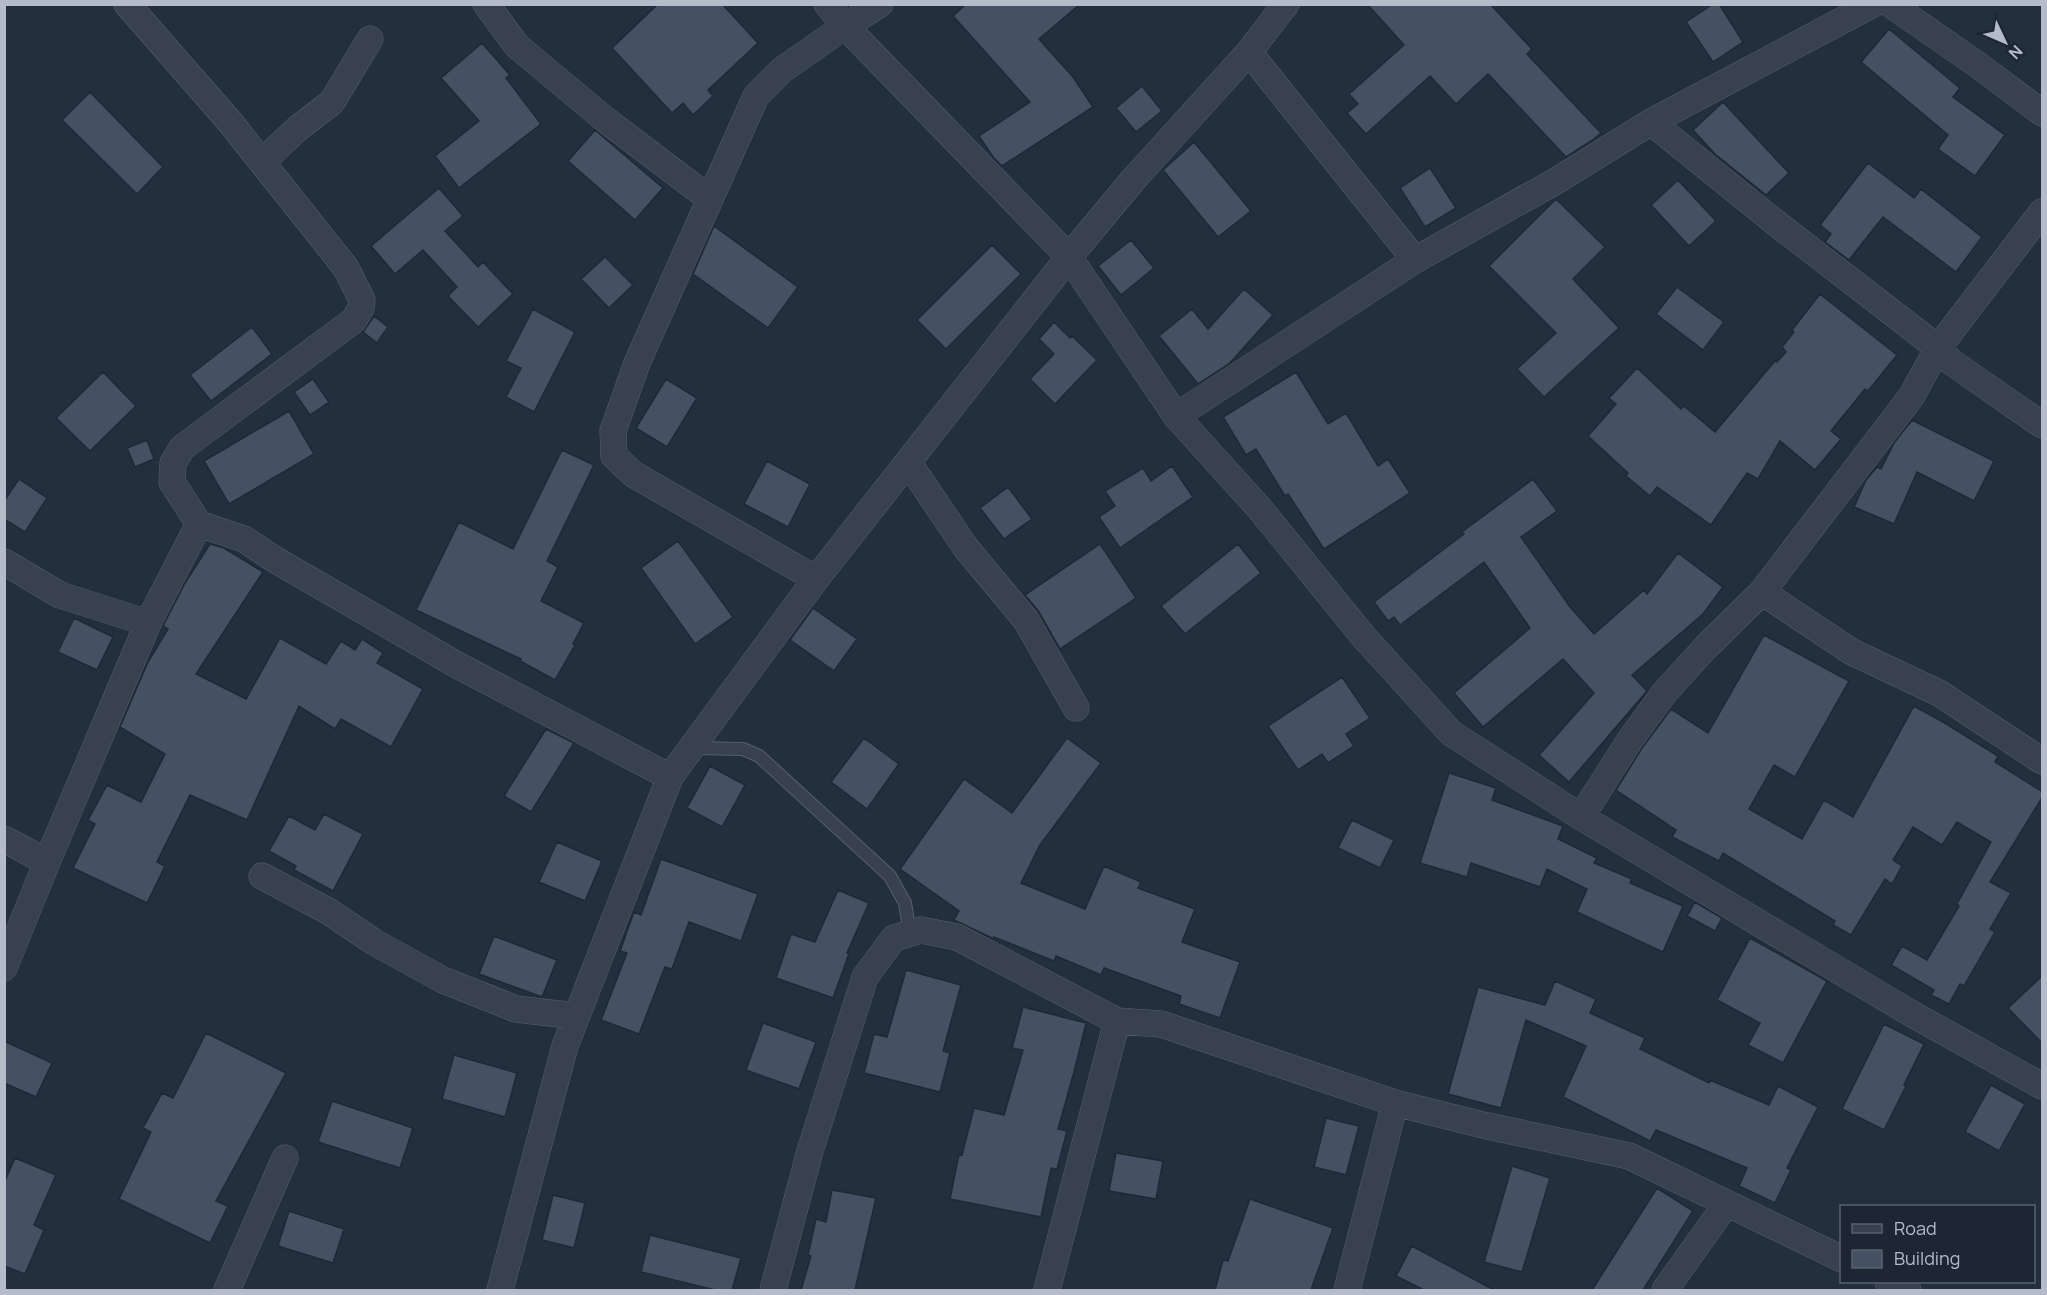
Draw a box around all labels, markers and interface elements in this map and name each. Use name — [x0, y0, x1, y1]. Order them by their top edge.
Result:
north arrow — [1975, 12, 2035, 72]
text: N — [2004, 41, 2028, 64]
legend — [1840, 1205, 2035, 1283]
text: Road — [1894, 1216, 1937, 1240]
text: Building — [1894, 1246, 1960, 1270]

